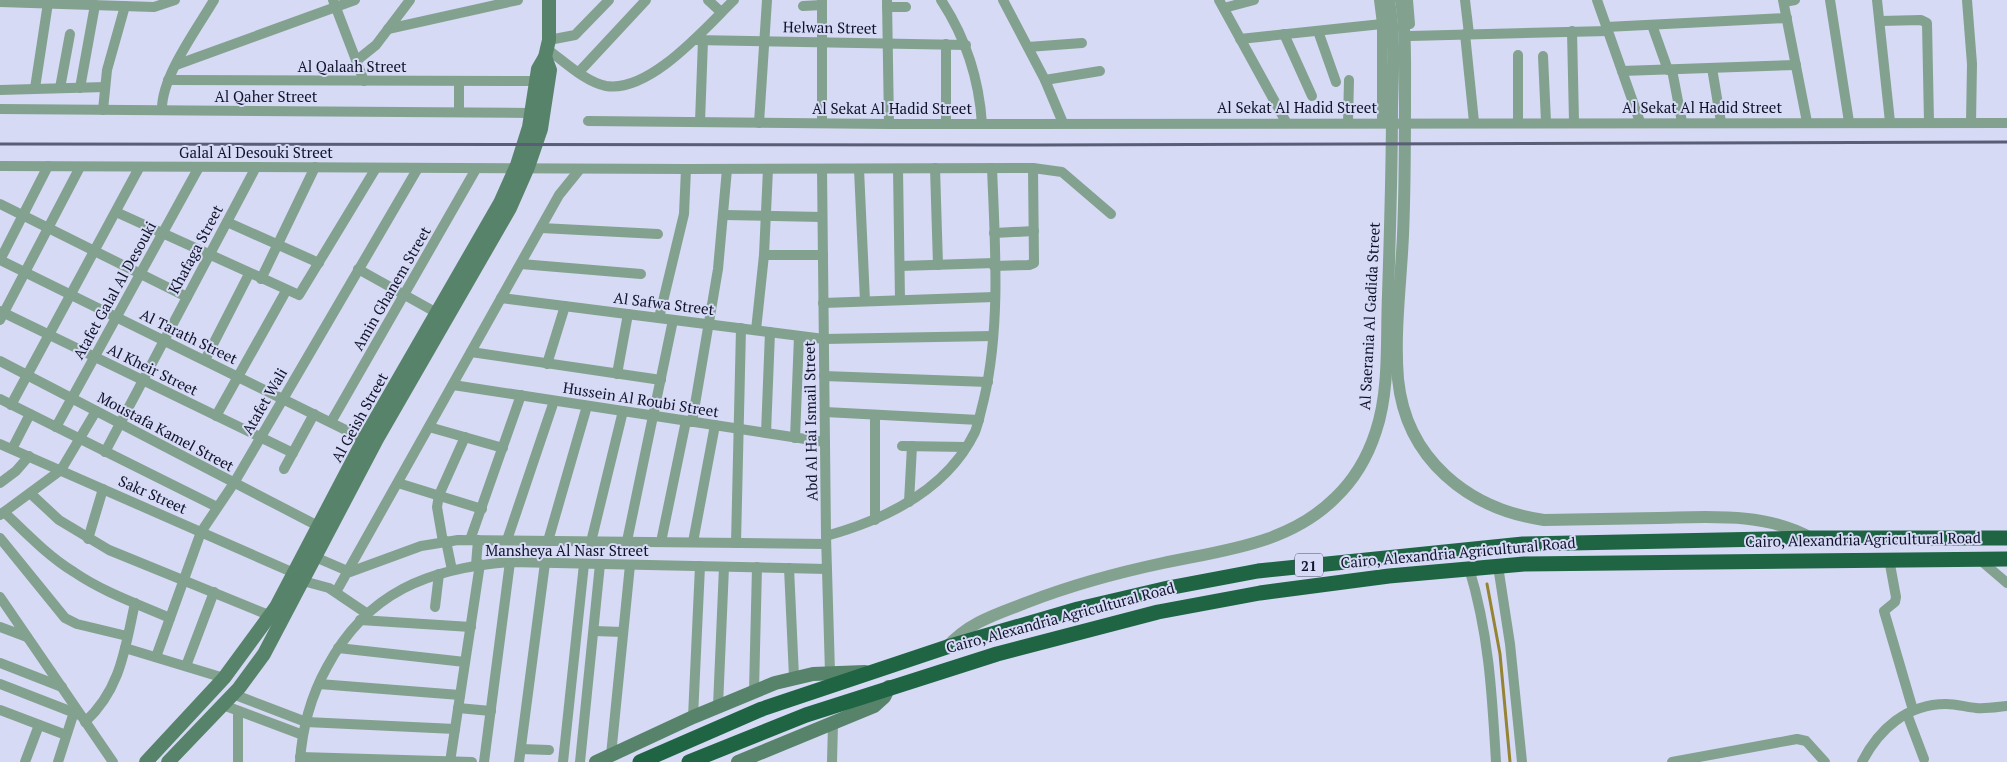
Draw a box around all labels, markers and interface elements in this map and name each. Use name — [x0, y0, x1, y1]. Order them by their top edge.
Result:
street label: Helwan Street — [783, 16, 878, 38]
street label: Al Qalaah Street — [297, 56, 407, 76]
street label: Al Qaher Street — [215, 86, 318, 106]
street label: Al Sekat Al Hadid Street — [1217, 97, 1377, 117]
street label: Al Sekat Al Hadid Street — [1622, 97, 1782, 117]
street label: Al Sekat Al Hadid Street — [812, 98, 972, 118]
street label: Galal Al Desouki Street — [179, 142, 333, 162]
street label: Khafaga Street — [163, 201, 227, 297]
street label: Atafet Galal Al Desouki — [68, 218, 160, 362]
street label: Al Saerania Al Gadida Street — [1354, 221, 1384, 410]
street label: Amin Ghanem Street — [347, 222, 435, 354]
street label: Al Safwa Street — [613, 287, 716, 319]
street label: Al Tarath Street — [137, 304, 241, 368]
street label: Al Kheir Street — [104, 338, 202, 400]
street label: Abd Al Hai Ismail Street — [799, 340, 821, 501]
street label: Atafet Wali — [237, 364, 291, 438]
street label: Al Geish Street — [326, 368, 392, 465]
street label: Hussein Al Roubi Street — [562, 377, 721, 421]
street label: Moustafa Kamel Street — [94, 387, 238, 476]
street label: Sakr Street — [116, 470, 191, 518]
street label: Cairo, Alexandria Agricultural Road — [1745, 527, 1981, 551]
street label: Cairo, Alexandria Agricultural Road — [1340, 532, 1576, 572]
street label: Mansheya Al Nasr Street — [485, 540, 649, 560]
road number: 21 — [1295, 554, 1323, 576]
street label: Cairo, Alexandria Agricultural Road — [944, 577, 1176, 657]

